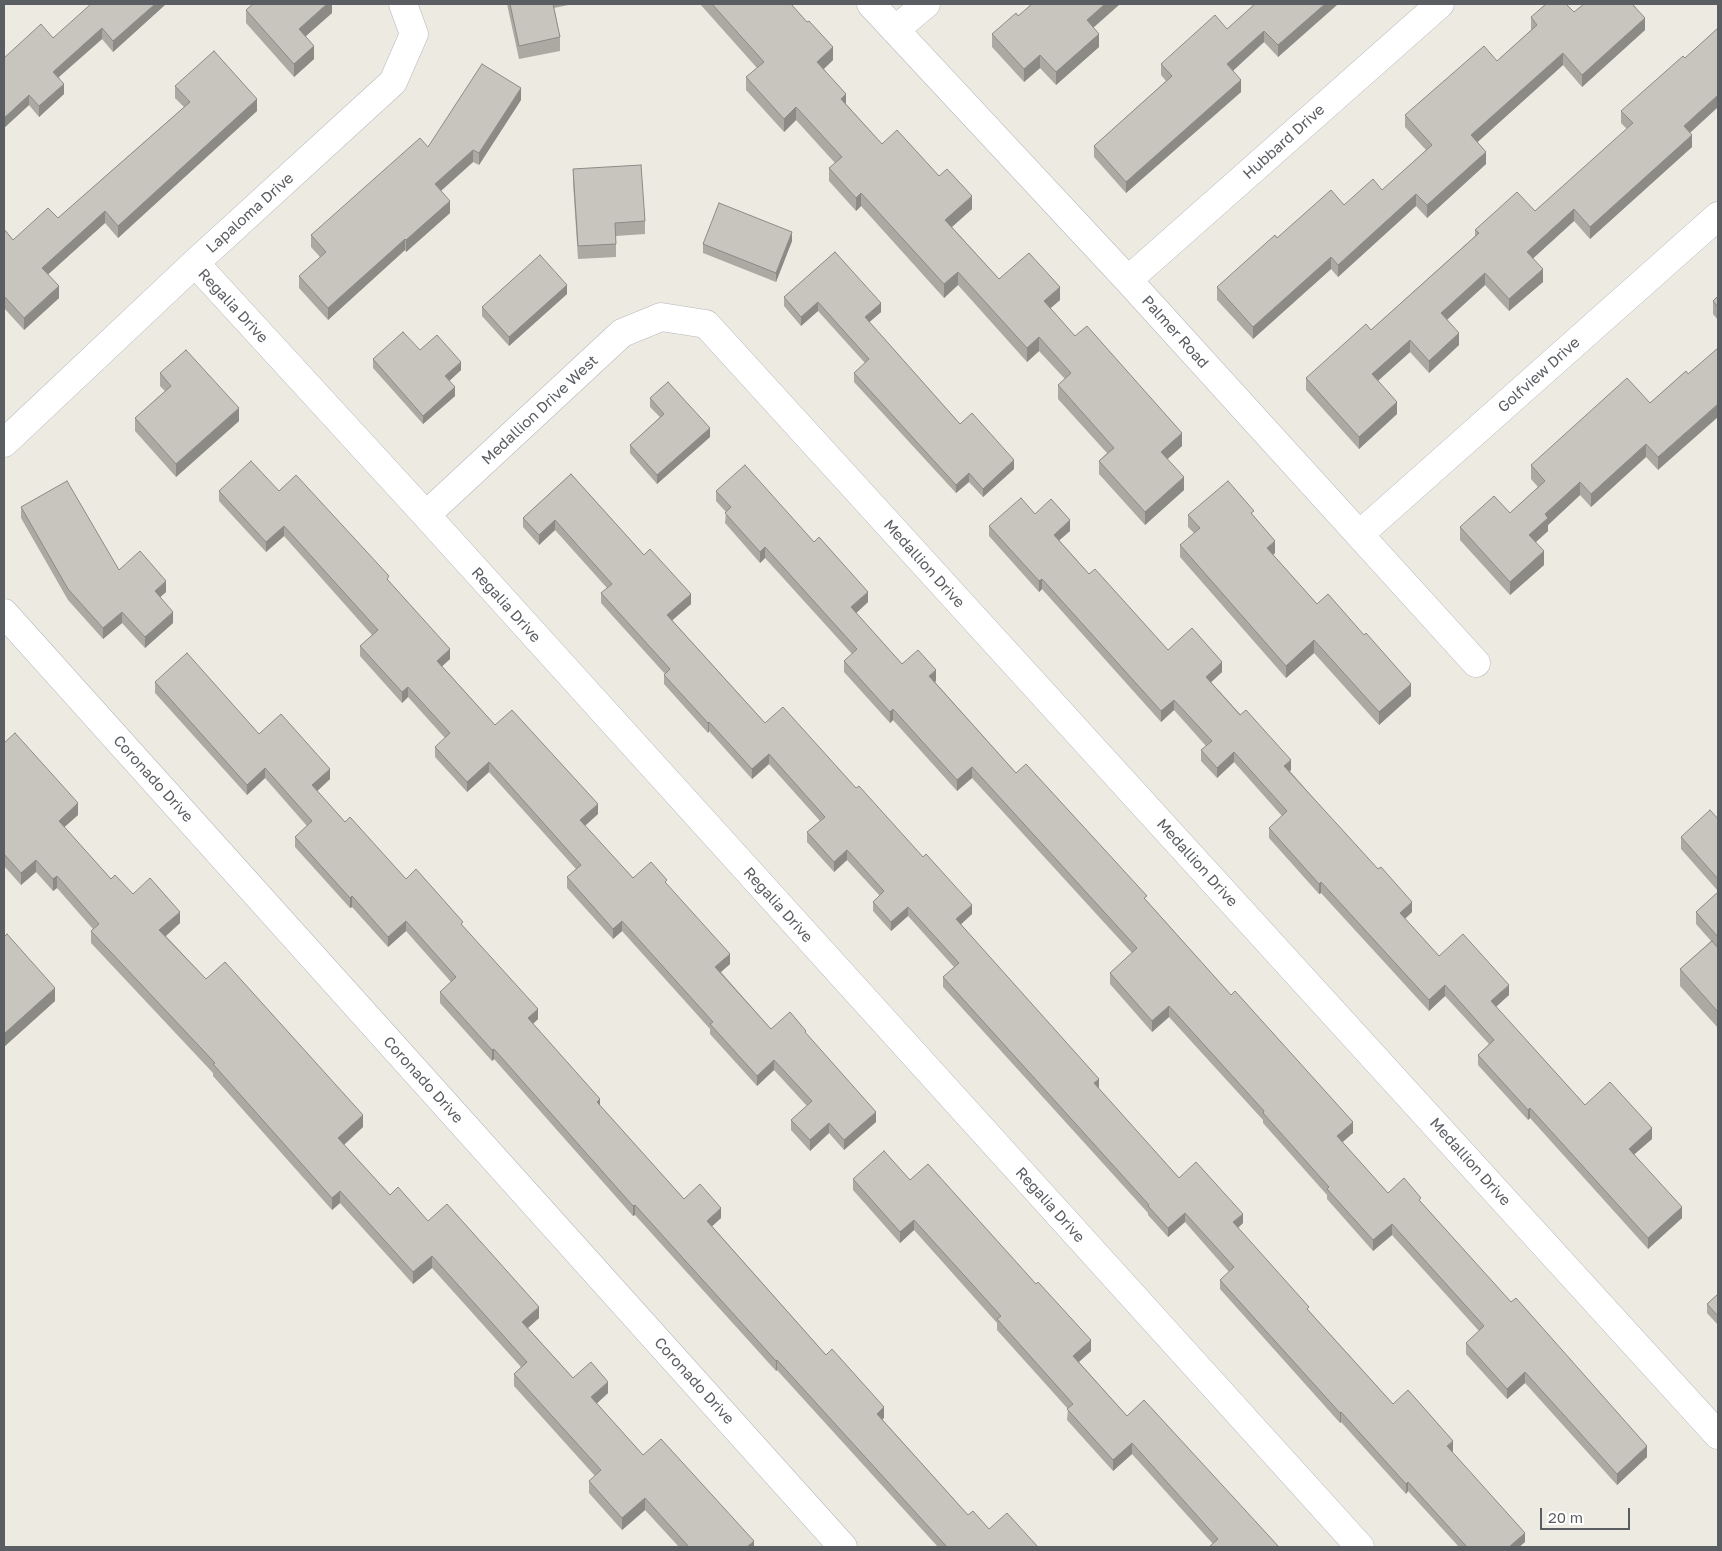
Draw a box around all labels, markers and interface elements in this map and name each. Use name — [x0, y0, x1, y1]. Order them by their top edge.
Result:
street label: Hubbard Drive — [1240, 101, 1328, 183]
street label: Lapaloma Drive — [203, 169, 297, 257]
street label: Regalia Drive — [194, 265, 272, 347]
street label: Palmer Road — [1138, 292, 1212, 372]
street label: Golfview Drive — [1494, 334, 1584, 416]
street label: Medallion Drive West — [478, 351, 602, 469]
street label: Medallion Drive — [880, 516, 968, 612]
street label: Regalia Drive — [468, 564, 544, 646]
street label: Coronado Drive — [109, 732, 197, 826]
street label: Medallion Drive — [1153, 815, 1241, 911]
street label: Regalia Drive — [740, 864, 816, 946]
street label: Coronado Drive — [379, 1033, 467, 1127]
street label: Medallion Drive — [1426, 1114, 1514, 1210]
street label: Regalia Drive — [1012, 1164, 1088, 1246]
street label: Coronado Drive — [650, 1334, 738, 1428]
scale bar — [1542, 1498, 1632, 1530]
text: 20 m — [1548, 1508, 1583, 1526]

